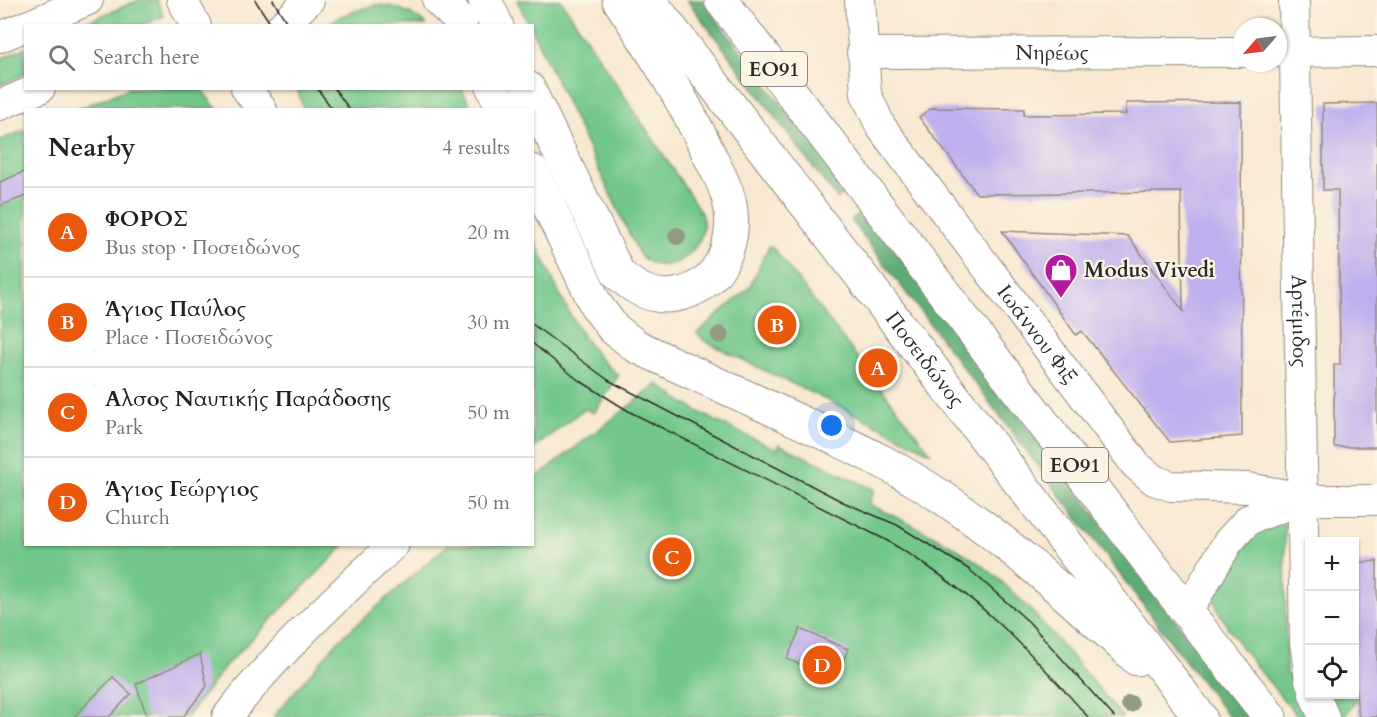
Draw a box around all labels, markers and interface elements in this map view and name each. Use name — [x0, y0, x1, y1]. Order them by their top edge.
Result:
north arrow — [1233, 18, 1287, 72]
search box — [24, 24, 534, 90]
street label: Νηρέως — [1015, 38, 1089, 67]
icon: search — [45, 41, 78, 74]
text: Search here — [93, 42, 200, 72]
road number: ΕΟ91 — [741, 52, 807, 86]
text: Nearby — [48, 130, 136, 165]
text: 4 results — [442, 134, 510, 161]
text: ΦΟΡΟΣ — [105, 204, 188, 234]
text: A — [60, 219, 75, 246]
text: 20 m — [467, 219, 510, 246]
text: Bus stop · Ποσειδώνος — [105, 234, 300, 261]
shop icon: Modus Vivedi — [1043, 252, 1079, 299]
place label: Modus Vivedi — [1084, 256, 1215, 285]
street label: Αρτέμιδος — [1284, 274, 1315, 368]
street label: Ιωάννου Φιξ — [990, 279, 1084, 390]
text: Άγιος Παύλος — [105, 294, 246, 324]
pin: B — [758, 302, 796, 348]
street label: Ποσειδώνος — [879, 305, 971, 413]
text: B — [60, 309, 75, 336]
text: 30 m — [467, 309, 510, 336]
text: Place · Ποσειδώνος — [105, 324, 273, 351]
pin: A — [858, 346, 898, 391]
text: Αλσος Ναυτικής Παράδοσης — [105, 384, 391, 414]
text: C — [60, 399, 75, 426]
text: 50 m — [467, 399, 510, 426]
your location — [817, 411, 846, 440]
text: Park — [105, 414, 143, 441]
road number: ΕΟ91 — [1042, 448, 1108, 482]
text: Άγιος Γεώργιος — [105, 474, 259, 504]
text: D — [59, 489, 76, 516]
text: 50 m — [467, 489, 510, 516]
text: Church — [105, 504, 170, 531]
pin: C — [652, 534, 692, 580]
map controls — [1305, 537, 1359, 699]
button: + — [1305, 537, 1359, 591]
button: − — [1305, 591, 1359, 645]
pin: D — [802, 642, 842, 688]
button: locate — [1305, 645, 1359, 699]

